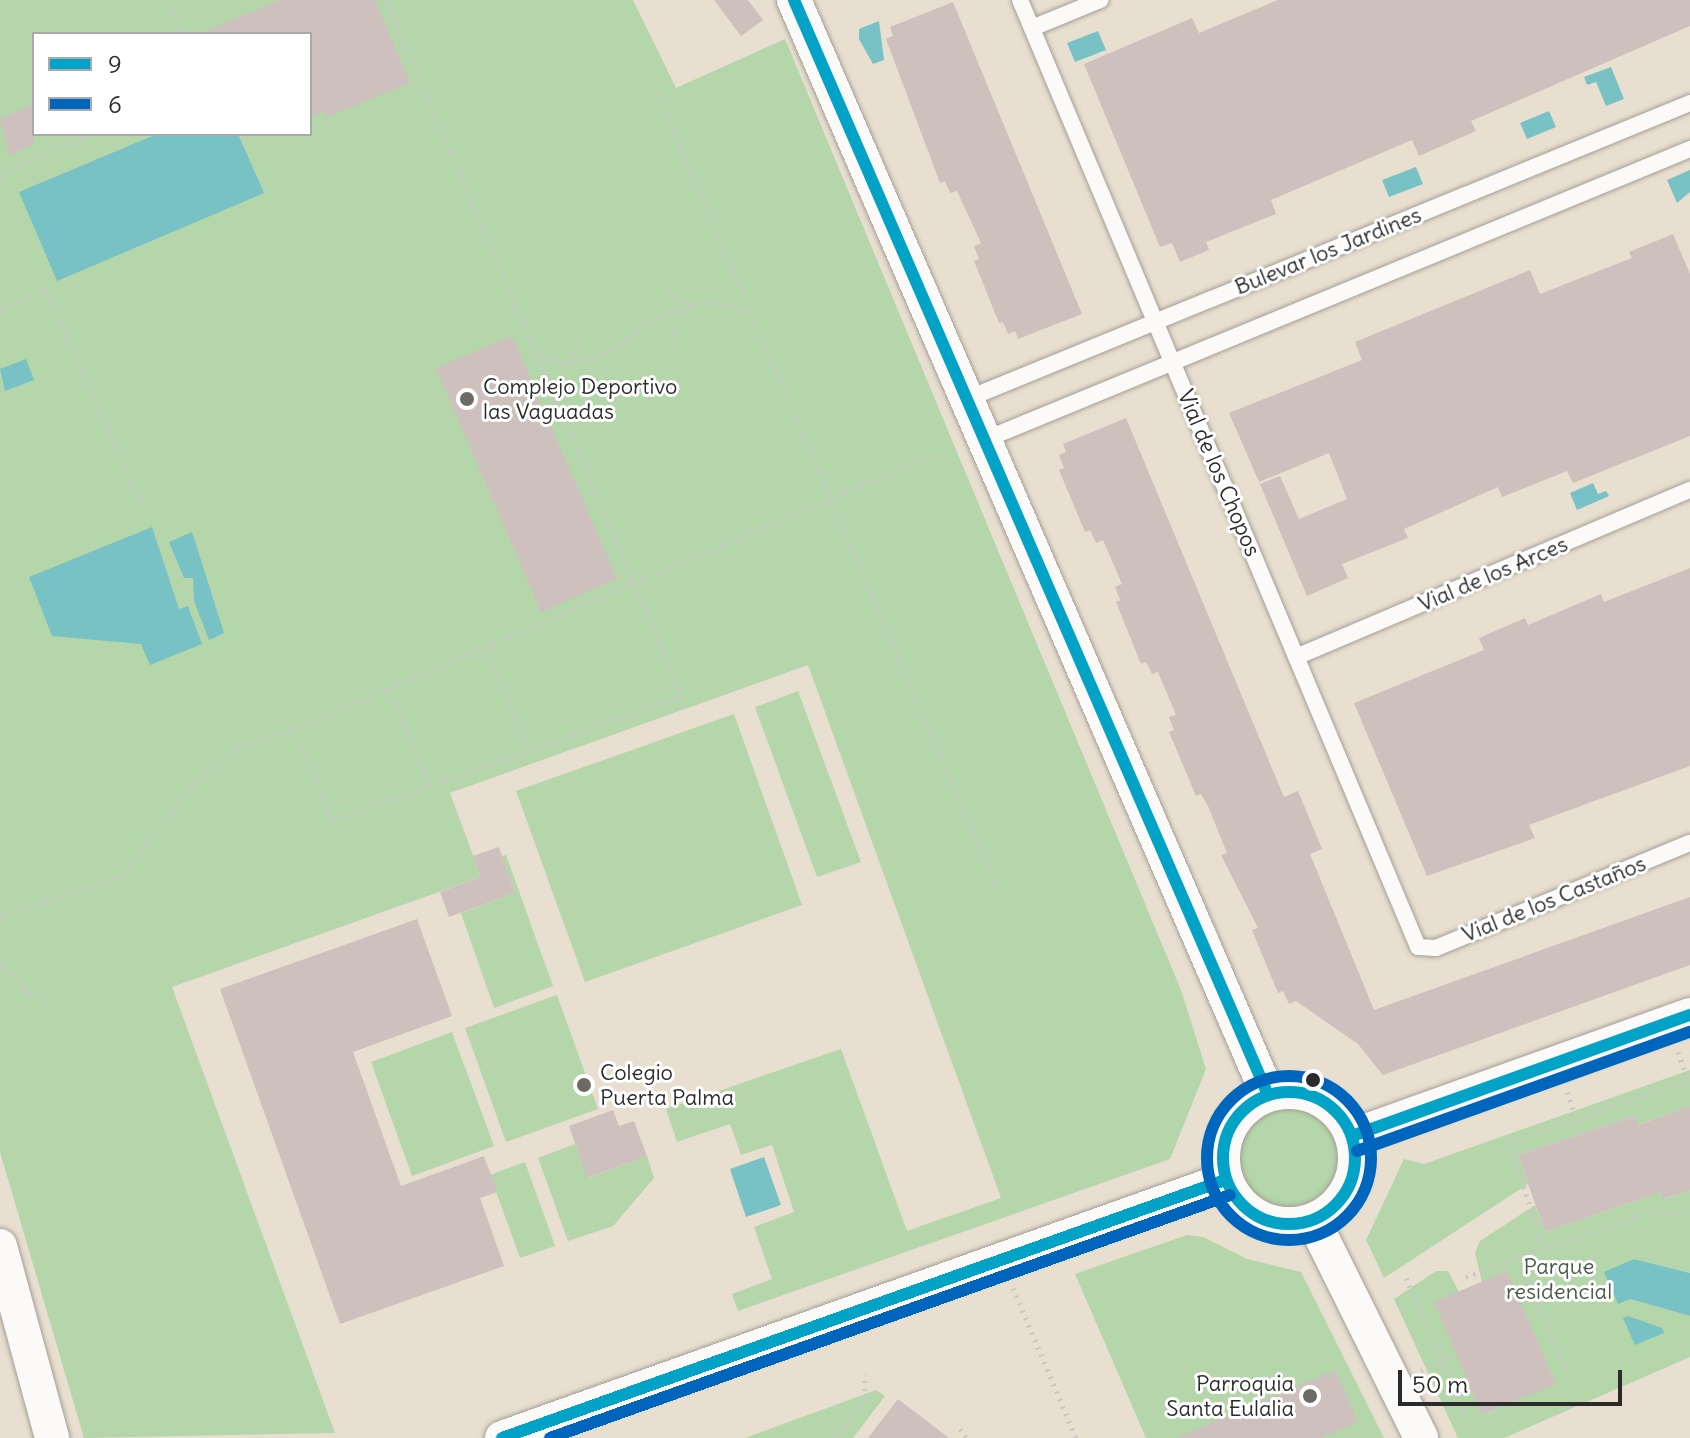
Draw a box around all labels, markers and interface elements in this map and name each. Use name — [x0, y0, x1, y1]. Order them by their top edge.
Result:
legend — [32, 32, 312, 136]
text: 9 — [108, 49, 122, 79]
text: 6 — [108, 89, 122, 119]
street label: Bulevar los Jardines — [1231, 202, 1425, 300]
place label: Complejo Deportivo las Vaguadas — [483, 373, 677, 424]
street label: Vial de los Chopos — [1172, 386, 1266, 560]
marker: Complejo Deportivo las Vaguadas — [458, 390, 476, 408]
street label: Vial de los Arces — [1414, 531, 1572, 617]
street label: Vial de los Castaños — [1458, 850, 1650, 948]
place label: Colegio Puerta Palma — [600, 1059, 734, 1110]
unlabelled marker — [1305, 1072, 1321, 1088]
marker: Colegio Puerta Palma — [575, 1076, 593, 1094]
park label: Parque residencial — [1506, 1253, 1612, 1304]
scale bar — [1402, 1354, 1626, 1404]
text: 50 m — [1412, 1369, 1468, 1399]
place label: Parroquia Santa Eulalia — [1166, 1370, 1294, 1422]
marker: Parroquia Santa Eulalia — [1301, 1387, 1319, 1405]

